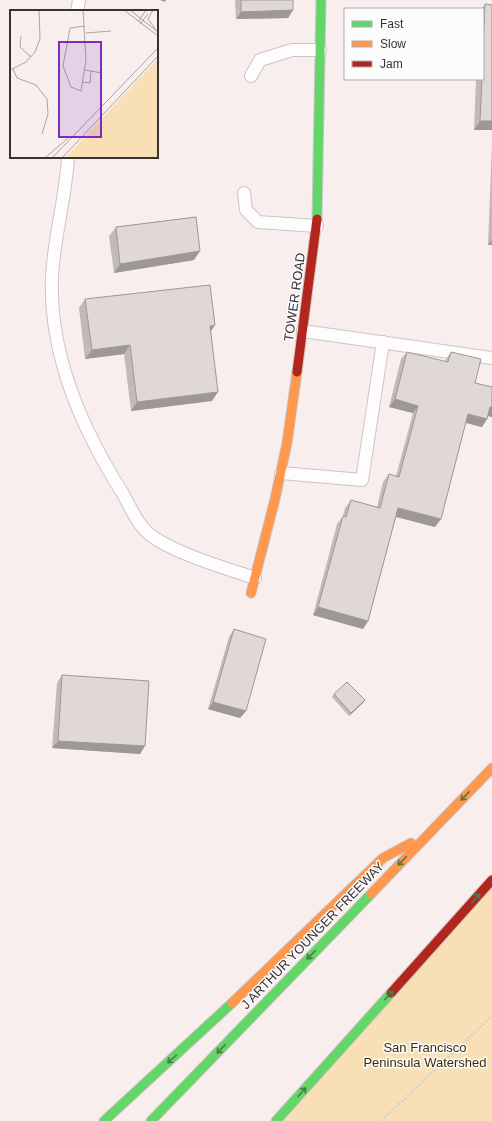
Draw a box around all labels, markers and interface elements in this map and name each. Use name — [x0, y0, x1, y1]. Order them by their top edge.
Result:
legend — [344, 8, 484, 80]
inset map — [10, 10, 158, 158]
text: Fast — [380, 17, 404, 31]
text: Slow — [380, 37, 406, 51]
text: Jam — [380, 57, 403, 71]
street label: TOWER ROAD — [281, 252, 308, 342]
one-way arrow — [460, 791, 470, 801]
one-way arrow — [397, 856, 406, 866]
street label: J ARTHUR YOUNGER FREEWAY — [238, 858, 387, 1012]
one-way arrow — [471, 893, 480, 903]
one-way arrow — [306, 950, 316, 960]
one-way arrow — [384, 990, 394, 1000]
park label: San Francisco Peninsula Watershed — [363, 1040, 487, 1070]
one-way arrow — [217, 1043, 226, 1053]
one-way arrow — [167, 1054, 177, 1063]
one-way arrow — [298, 1087, 307, 1097]

